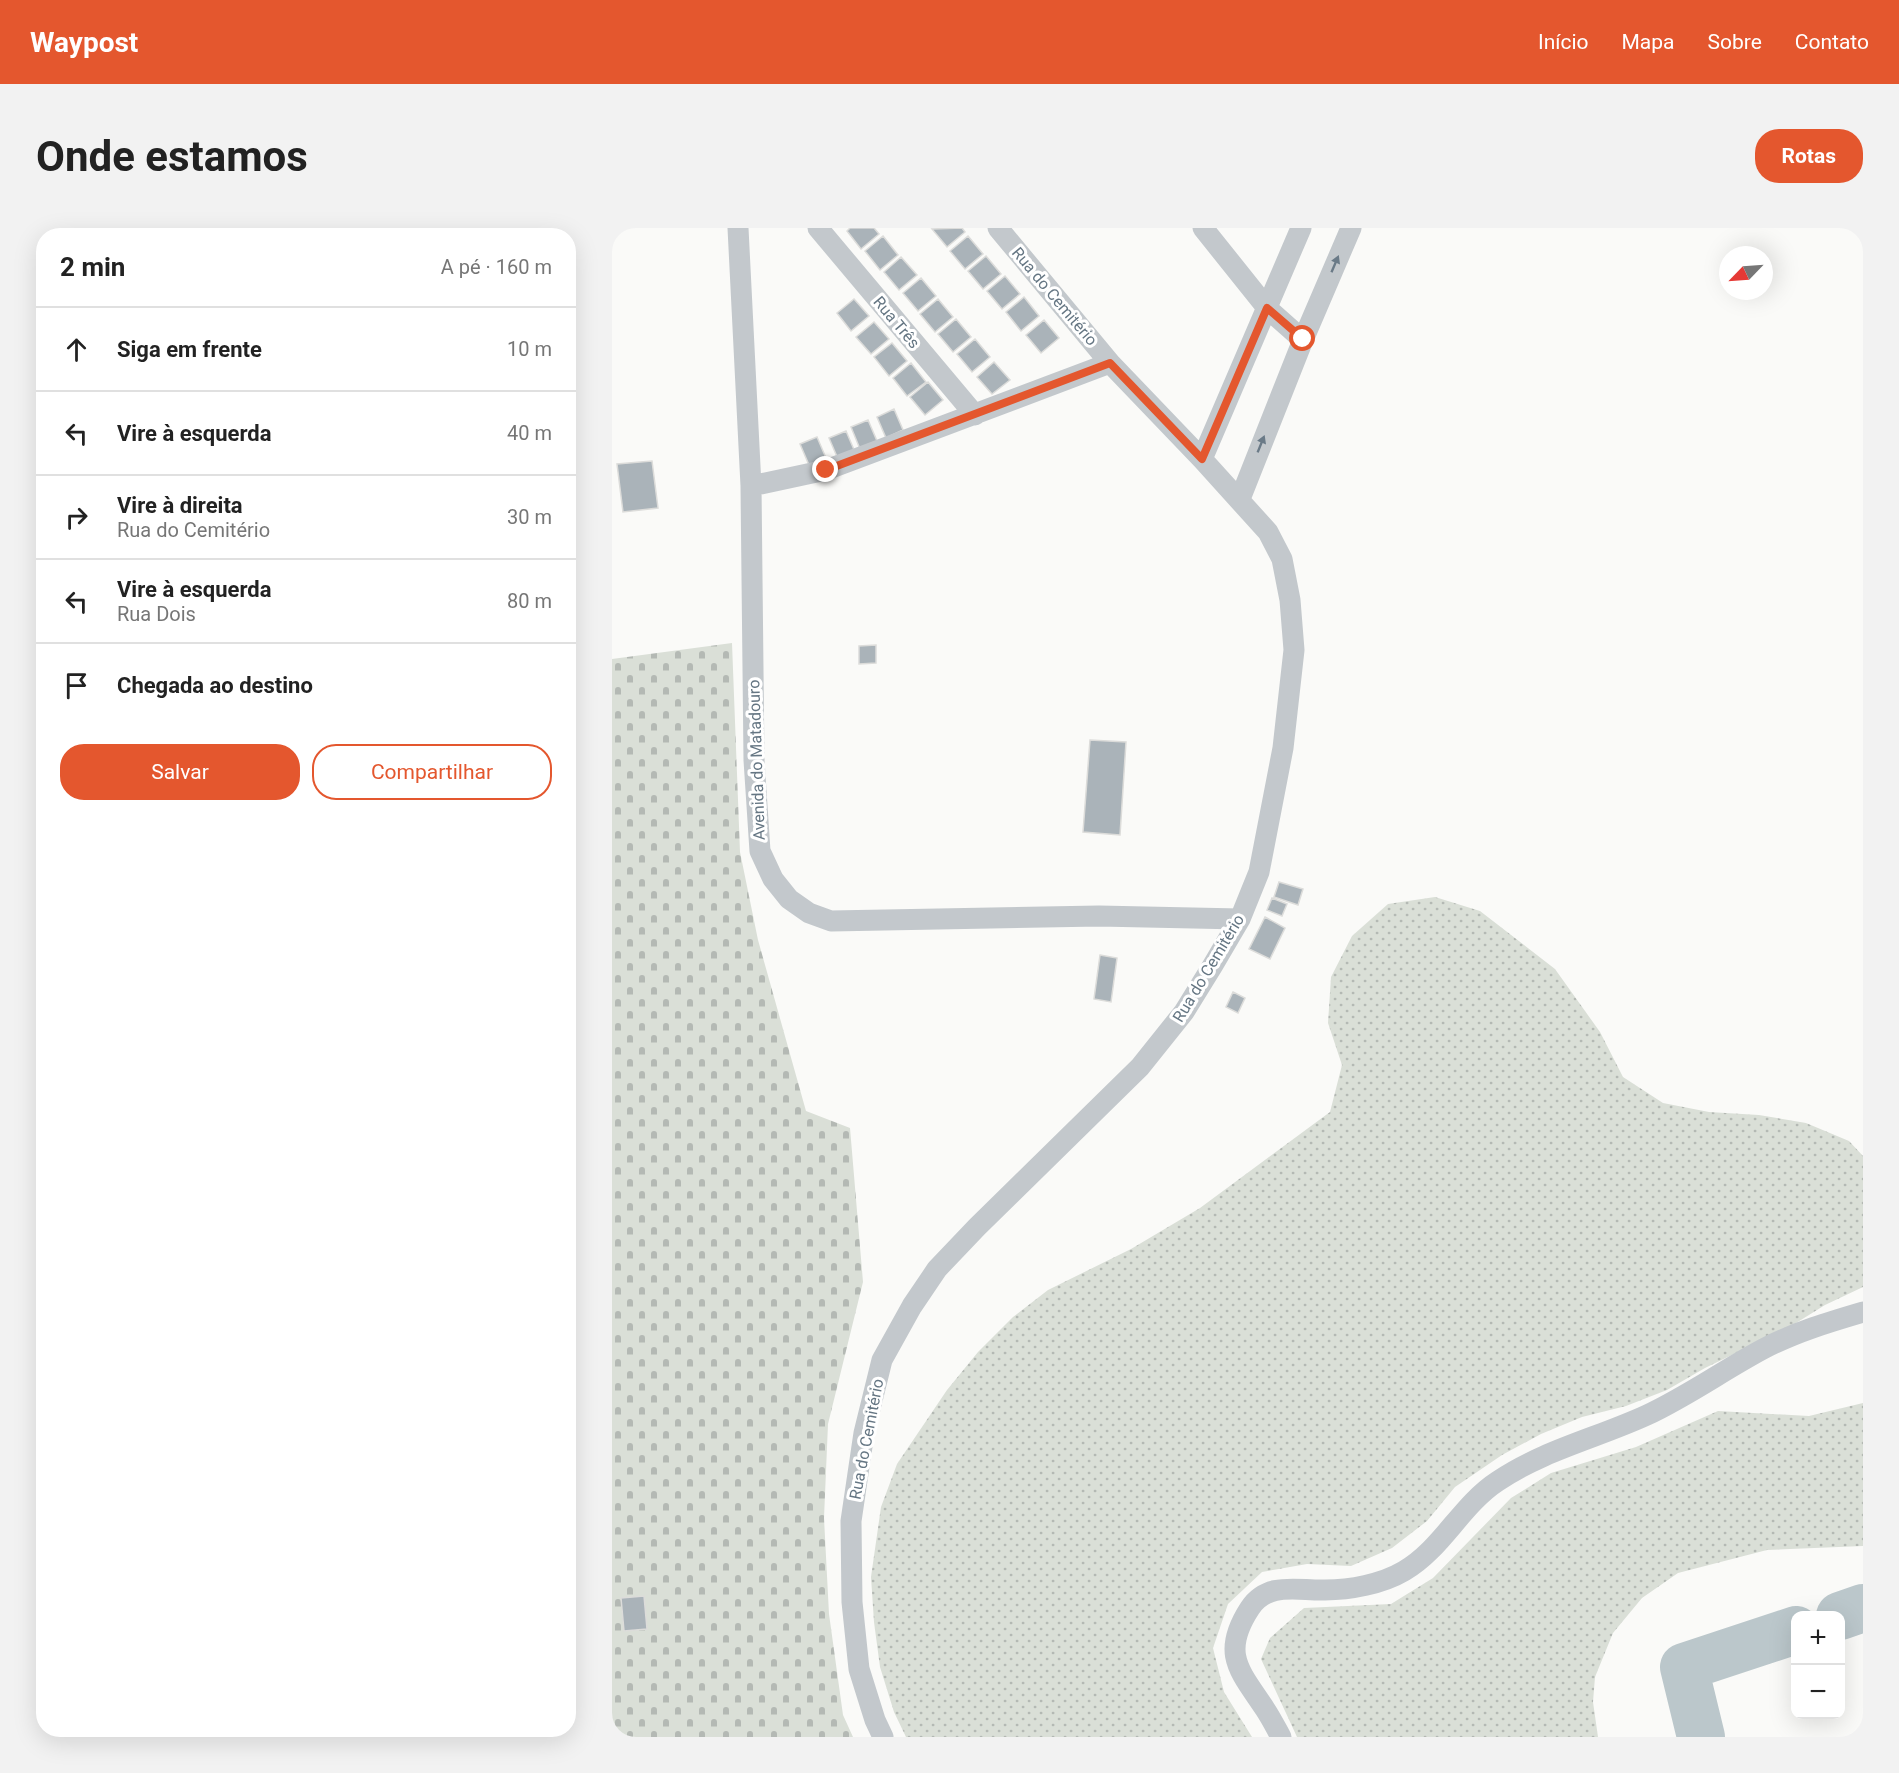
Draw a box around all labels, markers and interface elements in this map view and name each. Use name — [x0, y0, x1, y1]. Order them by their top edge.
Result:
text: Waypost — [30, 26, 138, 59]
text: Início — [1538, 30, 1589, 54]
text: Mapa — [1622, 30, 1675, 54]
text: Sobre — [1708, 30, 1762, 54]
text: Contato — [1795, 30, 1869, 54]
button: Rotas — [1755, 129, 1863, 183]
text: Onde estamos — [36, 132, 308, 181]
street label: Rua do Cemitério — [1008, 243, 1101, 349]
north arrow — [1719, 246, 1773, 300]
text: 2 min — [60, 252, 125, 282]
text: A pé · 160 m — [441, 255, 552, 279]
one-way arrow — [1331, 255, 1340, 273]
street label: Rua Três — [869, 292, 924, 352]
route start — [1289, 325, 1315, 351]
icon: ahead — [60, 333, 93, 366]
text: Siga em frente — [117, 337, 262, 362]
text: 10 m — [507, 337, 552, 361]
icon: left — [60, 417, 93, 450]
text: Vire à esquerda — [117, 421, 271, 446]
text: 40 m — [507, 421, 552, 445]
one-way arrow — [1256, 435, 1266, 453]
route end — [812, 456, 838, 482]
text: Vire à direita — [117, 493, 243, 518]
icon: right — [60, 501, 93, 534]
text: 30 m — [507, 505, 552, 529]
text: Rua do Cemitério — [117, 518, 270, 542]
text: Vire à esquerda — [117, 577, 271, 602]
icon: left — [60, 585, 93, 618]
text: 80 m — [507, 589, 552, 613]
text: Rua Dois — [117, 602, 196, 626]
icon: arrive — [60, 669, 93, 702]
text: Chegada ao destino — [117, 673, 313, 698]
street label: Avenida do Matadouro — [744, 679, 769, 841]
button: Salvar — [60, 744, 300, 800]
button: Compartilhar — [312, 744, 552, 800]
street label: Rua do Cemitério — [1169, 911, 1248, 1026]
street label: Rua do Cemitério — [845, 1377, 887, 1501]
map controls — [1791, 1611, 1845, 1719]
button: + — [1791, 1611, 1845, 1665]
button: − — [1791, 1665, 1845, 1719]

